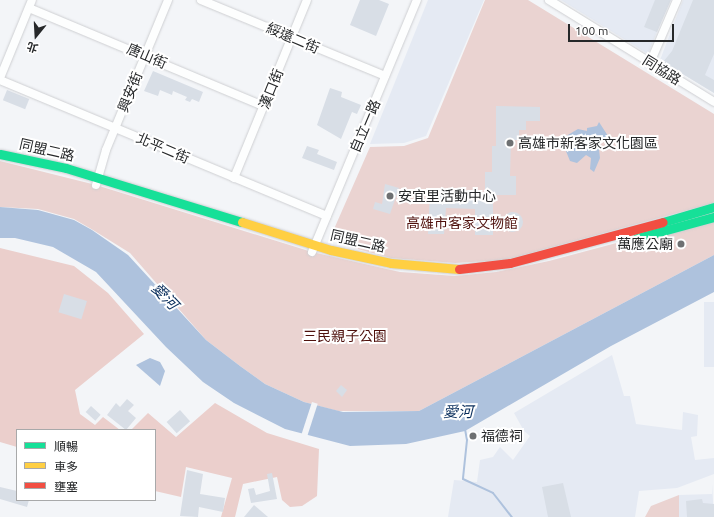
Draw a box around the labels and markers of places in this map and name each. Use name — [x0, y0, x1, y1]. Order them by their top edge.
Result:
place label: 高雄市新客家文化園區 — [518, 135, 658, 151]
marker: 高雄市新客家文化園區 — [505, 138, 515, 148]
place label: 安宜里活動中心 — [398, 188, 496, 204]
marker: 安宜里活動中心 — [385, 191, 395, 201]
place label: 萬應公廟 — [617, 236, 673, 252]
marker: 萬應公廟 — [676, 239, 686, 249]
place label: 福德祠 — [481, 428, 523, 444]
marker: 福德祠 — [468, 431, 478, 441]

